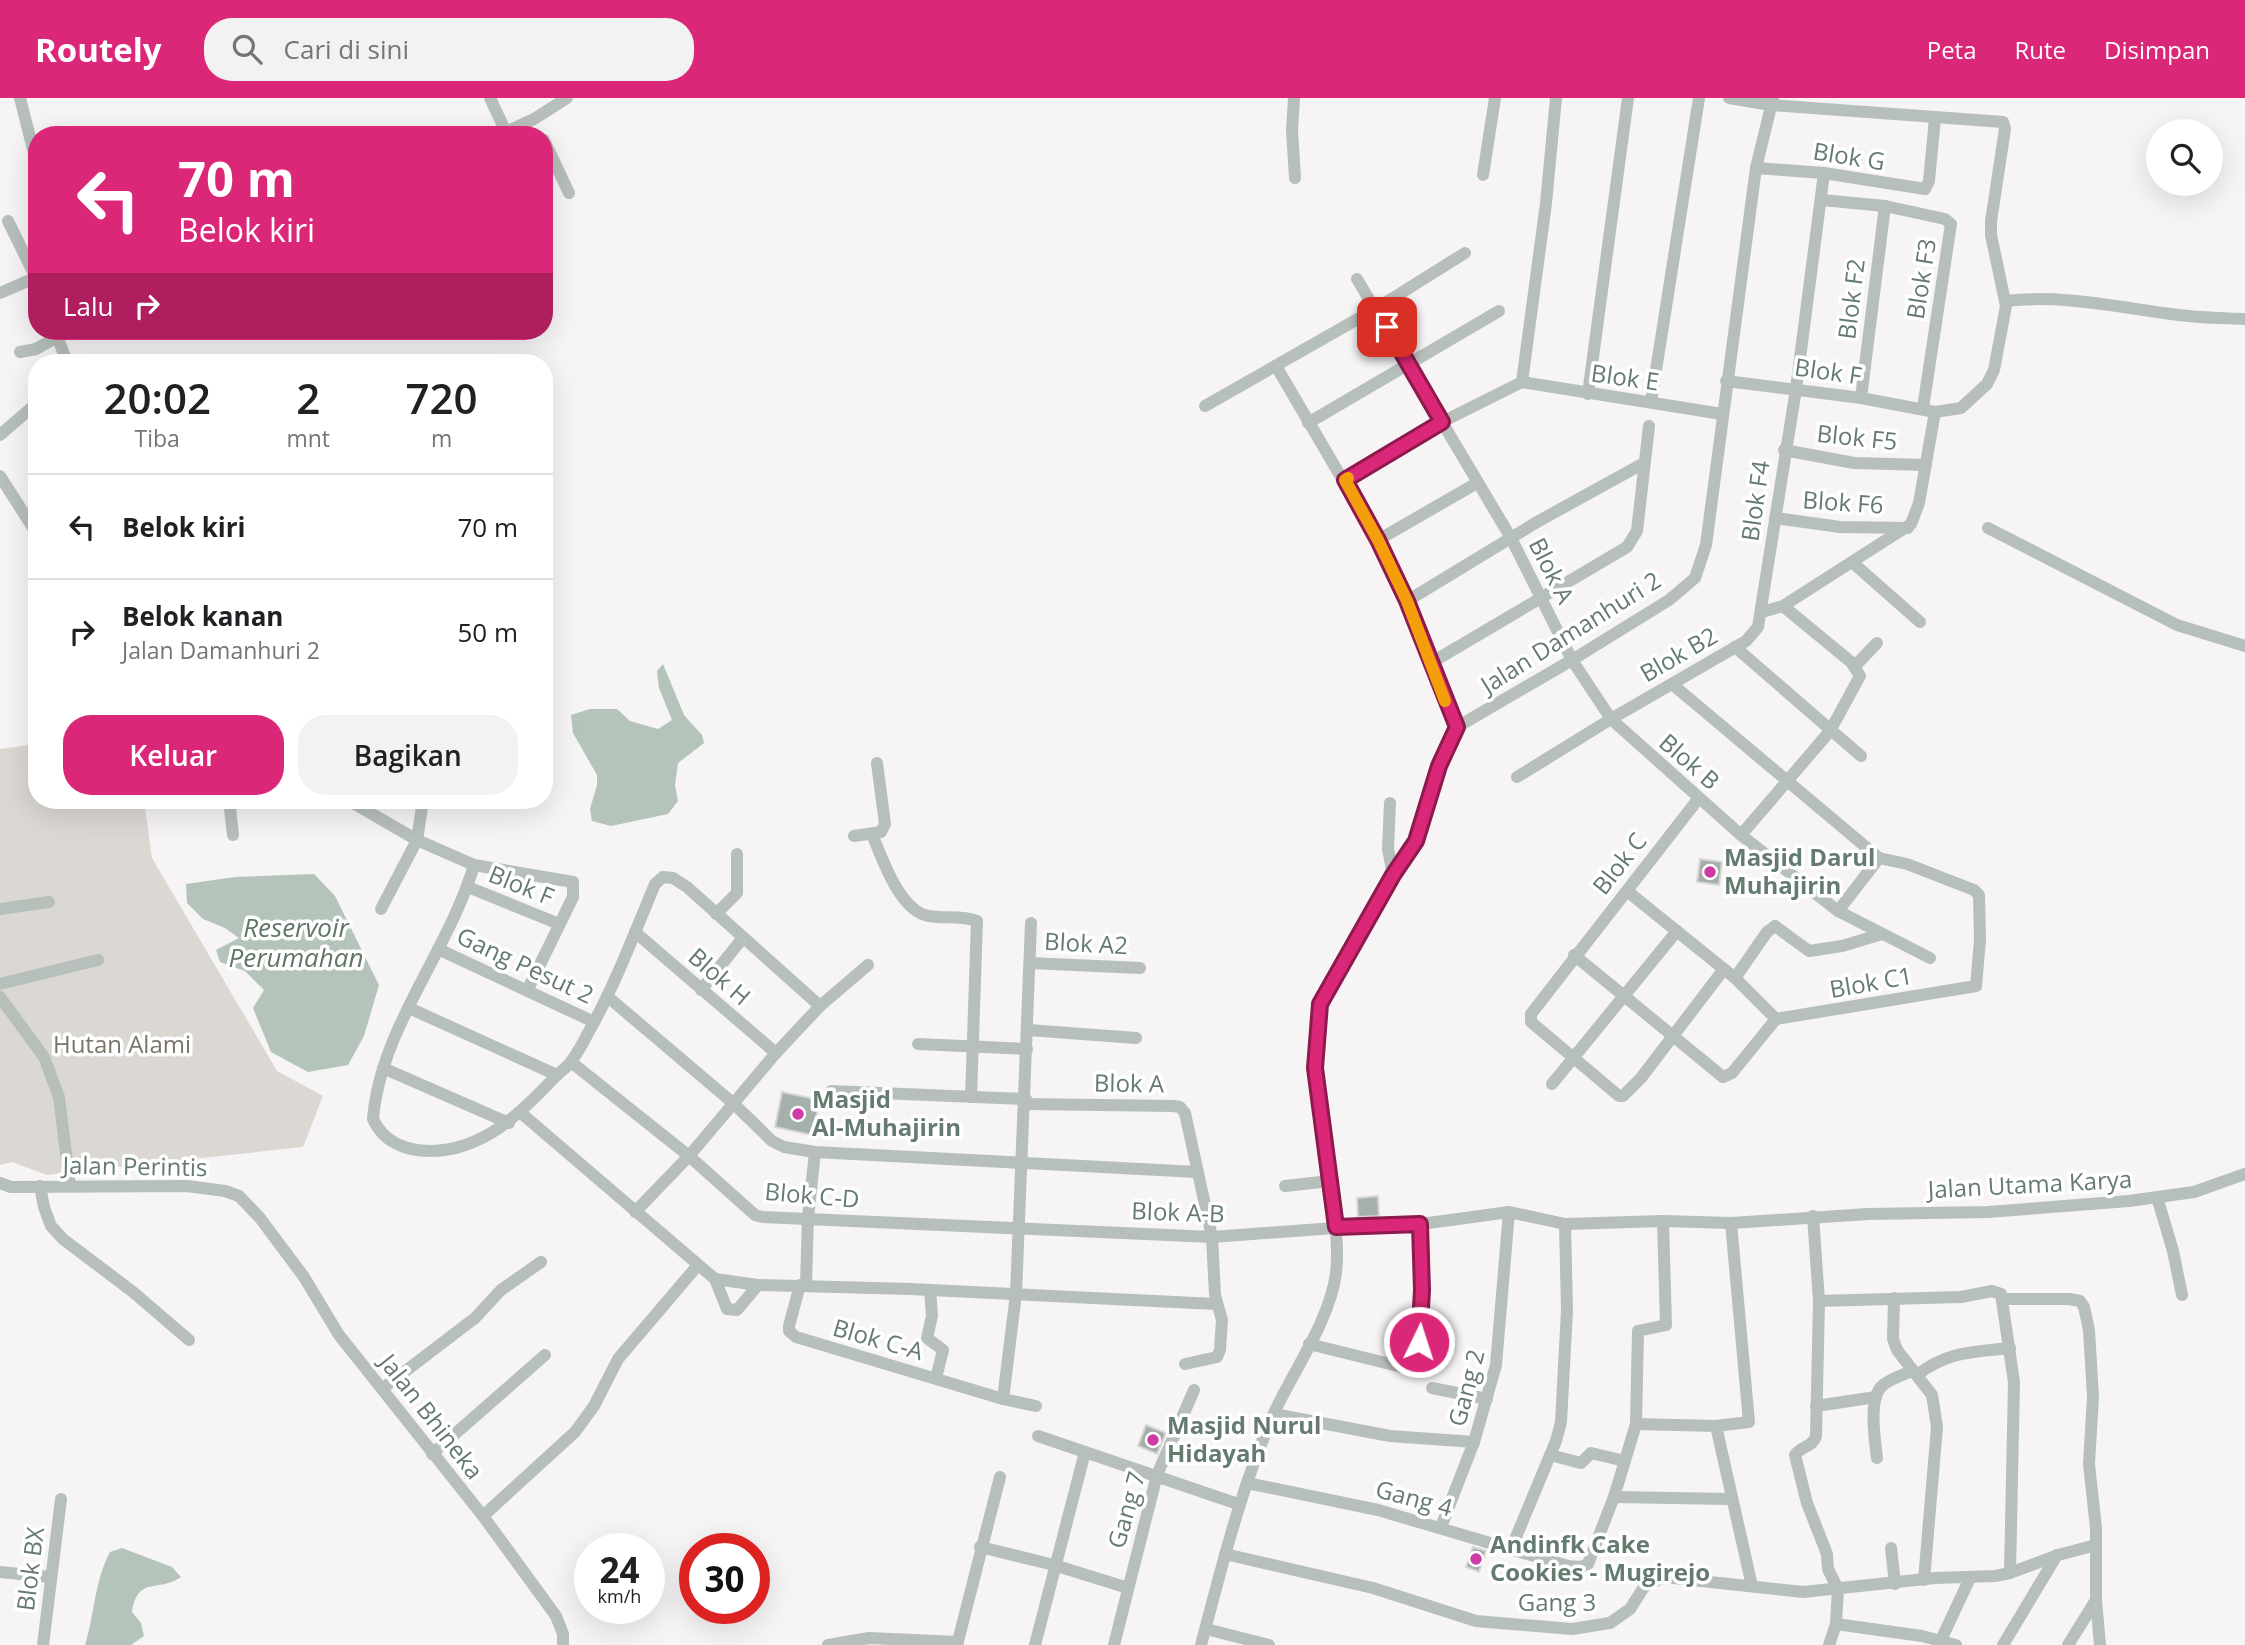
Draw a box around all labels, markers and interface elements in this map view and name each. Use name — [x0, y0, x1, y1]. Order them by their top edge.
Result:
search box — [204, 18, 694, 81]
text: Routely — [35, 27, 162, 72]
icon: search — [228, 30, 266, 68]
text: Cari di sini — [284, 31, 409, 67]
text: Peta — [1927, 33, 1977, 66]
text: Rute — [2015, 33, 2066, 66]
text: Disimpan — [2104, 33, 2210, 66]
map controls — [2146, 119, 2223, 196]
button: search — [2146, 119, 2223, 196]
street label: Blok G — [1811, 134, 1888, 177]
text: 70 m — [178, 145, 295, 211]
icon: left — [63, 154, 154, 245]
text: Belok kiri — [178, 208, 315, 251]
street label: Blok F3 — [1898, 236, 1943, 321]
street label: Blok F2 — [1829, 257, 1872, 341]
icon: right — [128, 287, 166, 325]
text: Lalu — [63, 288, 114, 324]
pin — [1357, 297, 1417, 357]
icon: arrive — [1368, 308, 1406, 346]
street label: Blok F — [1793, 349, 1864, 392]
street label: Blok E — [1589, 355, 1661, 398]
text: 20:02 — [103, 369, 211, 426]
text: 2 — [296, 369, 320, 426]
text: 720 — [406, 369, 478, 426]
street label: Blok F5 — [1815, 416, 1899, 457]
text: Tiba — [135, 422, 180, 454]
text: mnt — [286, 422, 330, 454]
text: m — [431, 422, 452, 454]
street label: Blok F4 — [1733, 458, 1777, 543]
street label: Blok F6 — [1802, 482, 1885, 521]
icon: left — [63, 508, 101, 546]
text: Belok kiri — [122, 509, 246, 545]
text: 70 m — [457, 509, 518, 545]
street label: Blok A — [1522, 532, 1583, 610]
street label: Jalan Damanhuri 2 — [1472, 563, 1666, 701]
text: Belok kanan — [122, 598, 283, 634]
icon: right — [63, 613, 101, 651]
text: 50 m — [457, 614, 518, 650]
street label: Blok B2 — [1634, 618, 1723, 689]
text: Jalan Damanhuri 2 — [122, 634, 320, 666]
button: Keluar — [63, 715, 284, 795]
button: Bagikan — [298, 715, 518, 795]
street label: Blok B — [1653, 725, 1727, 796]
street label: Blok C — [1584, 825, 1653, 901]
place label: Masjid Darul Muhajirin — [1724, 840, 1875, 901]
street label: Blok F — [484, 857, 559, 913]
marker: Masjid Darul Muhajirin — [1702, 864, 1718, 880]
water label: Reservoir Perumahan — [229, 909, 363, 975]
street label: Gang Pesut 2 — [452, 919, 599, 1011]
street label: Blok A2 — [1043, 924, 1129, 961]
street label: Blok H — [682, 940, 758, 1012]
street label: Blok C1 — [1827, 958, 1915, 1005]
park label: Hutan Alami — [53, 1027, 191, 1060]
street label: Blok A — [1094, 1065, 1165, 1100]
place label: Masjid Al-Muhajirin — [812, 1082, 961, 1143]
marker: Masjid Al-Muhajirin — [790, 1106, 806, 1122]
street label: Jalan Perintis — [60, 1148, 208, 1183]
street label: Jalan Utama Karya — [1925, 1162, 2133, 1205]
street label: Blok C-D — [763, 1174, 861, 1215]
street label: Blok A-B — [1131, 1193, 1225, 1230]
position arrow — [1382, 1305, 1456, 1379]
street label: Blok C-A — [829, 1310, 928, 1367]
street label: Jalan Bhineka — [372, 1345, 492, 1486]
street label: Gang 2 — [1439, 1345, 1492, 1430]
place label: Masjid Nurul Hidayah — [1167, 1408, 1321, 1469]
marker: Masjid Nurul Hidayah — [1145, 1432, 1161, 1448]
street label: Gang 7 — [1099, 1467, 1152, 1552]
street label: Gang 4 — [1372, 1471, 1457, 1524]
street label: Blok BX — [8, 1525, 51, 1613]
place label: Andinfk Cake Cookies - Mugirejo — [1490, 1527, 1710, 1588]
speed limit sign: 30 — [679, 1533, 770, 1624]
text: 24 — [599, 1546, 640, 1593]
marker: Andinfk Cake Cookies - Mugirejo — [1468, 1551, 1484, 1567]
text: km/h — [598, 1584, 641, 1608]
street label: Gang 3 — [1518, 1585, 1596, 1618]

